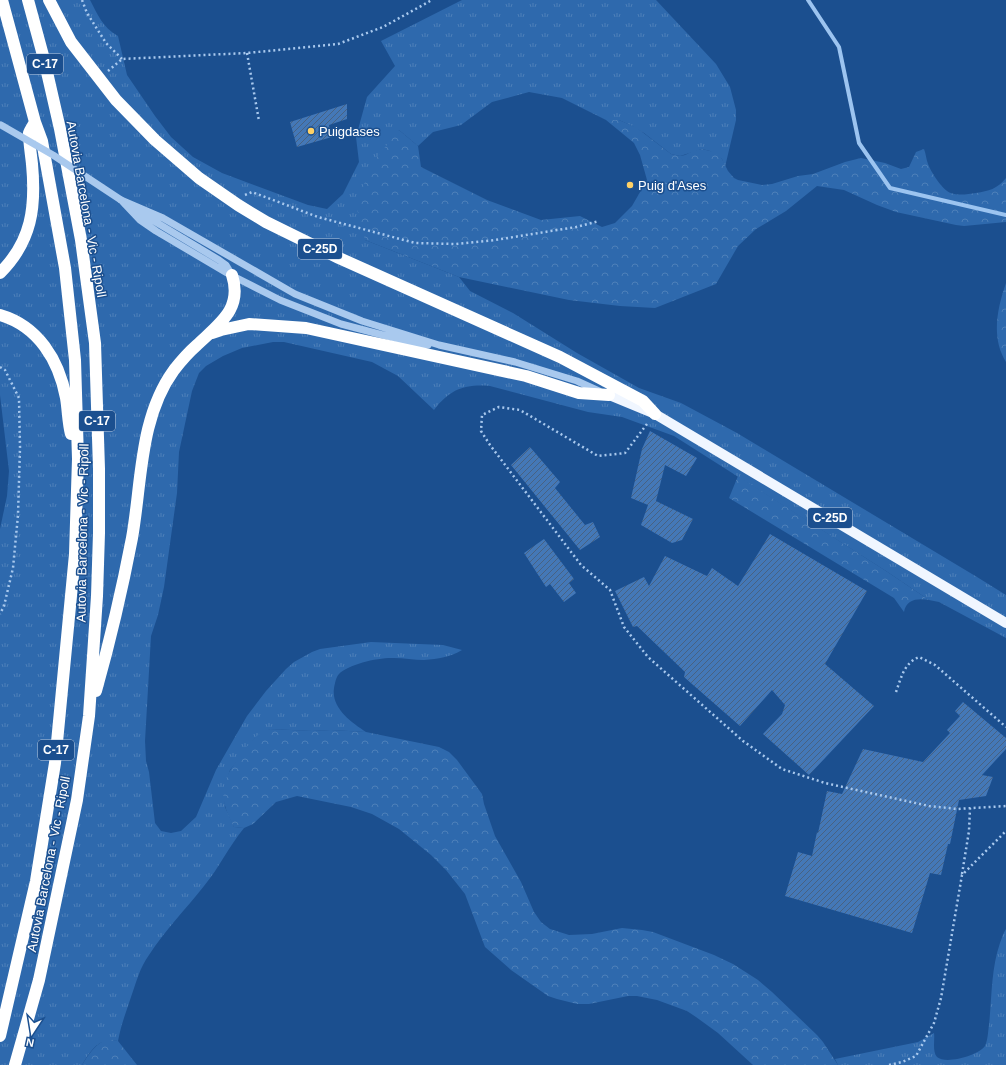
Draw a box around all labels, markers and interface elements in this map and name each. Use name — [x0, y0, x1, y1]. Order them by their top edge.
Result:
road number: C-17 — [27, 54, 63, 74]
street label: Autovia Barcelona - Vic - Ripoll — [64, 120, 109, 299]
place label: Puigdases — [319, 124, 380, 139]
marker: Puigdases — [306, 126, 316, 136]
place label: Puig d'Ases — [638, 178, 707, 193]
marker: Puig d'Ases — [625, 180, 635, 190]
road number: C-25D — [298, 239, 342, 259]
road number: C-17 — [79, 411, 115, 431]
street label: Autovia Barcelona - Vic - Ripoll — [73, 443, 92, 623]
road number: C-25D — [808, 508, 852, 528]
road number: C-17 — [38, 740, 74, 760]
street label: Autovia Barcelona - Vic - Ripoll — [24, 775, 73, 953]
north arrow — [12, 1013, 52, 1053]
text: N — [25, 1036, 35, 1049]

